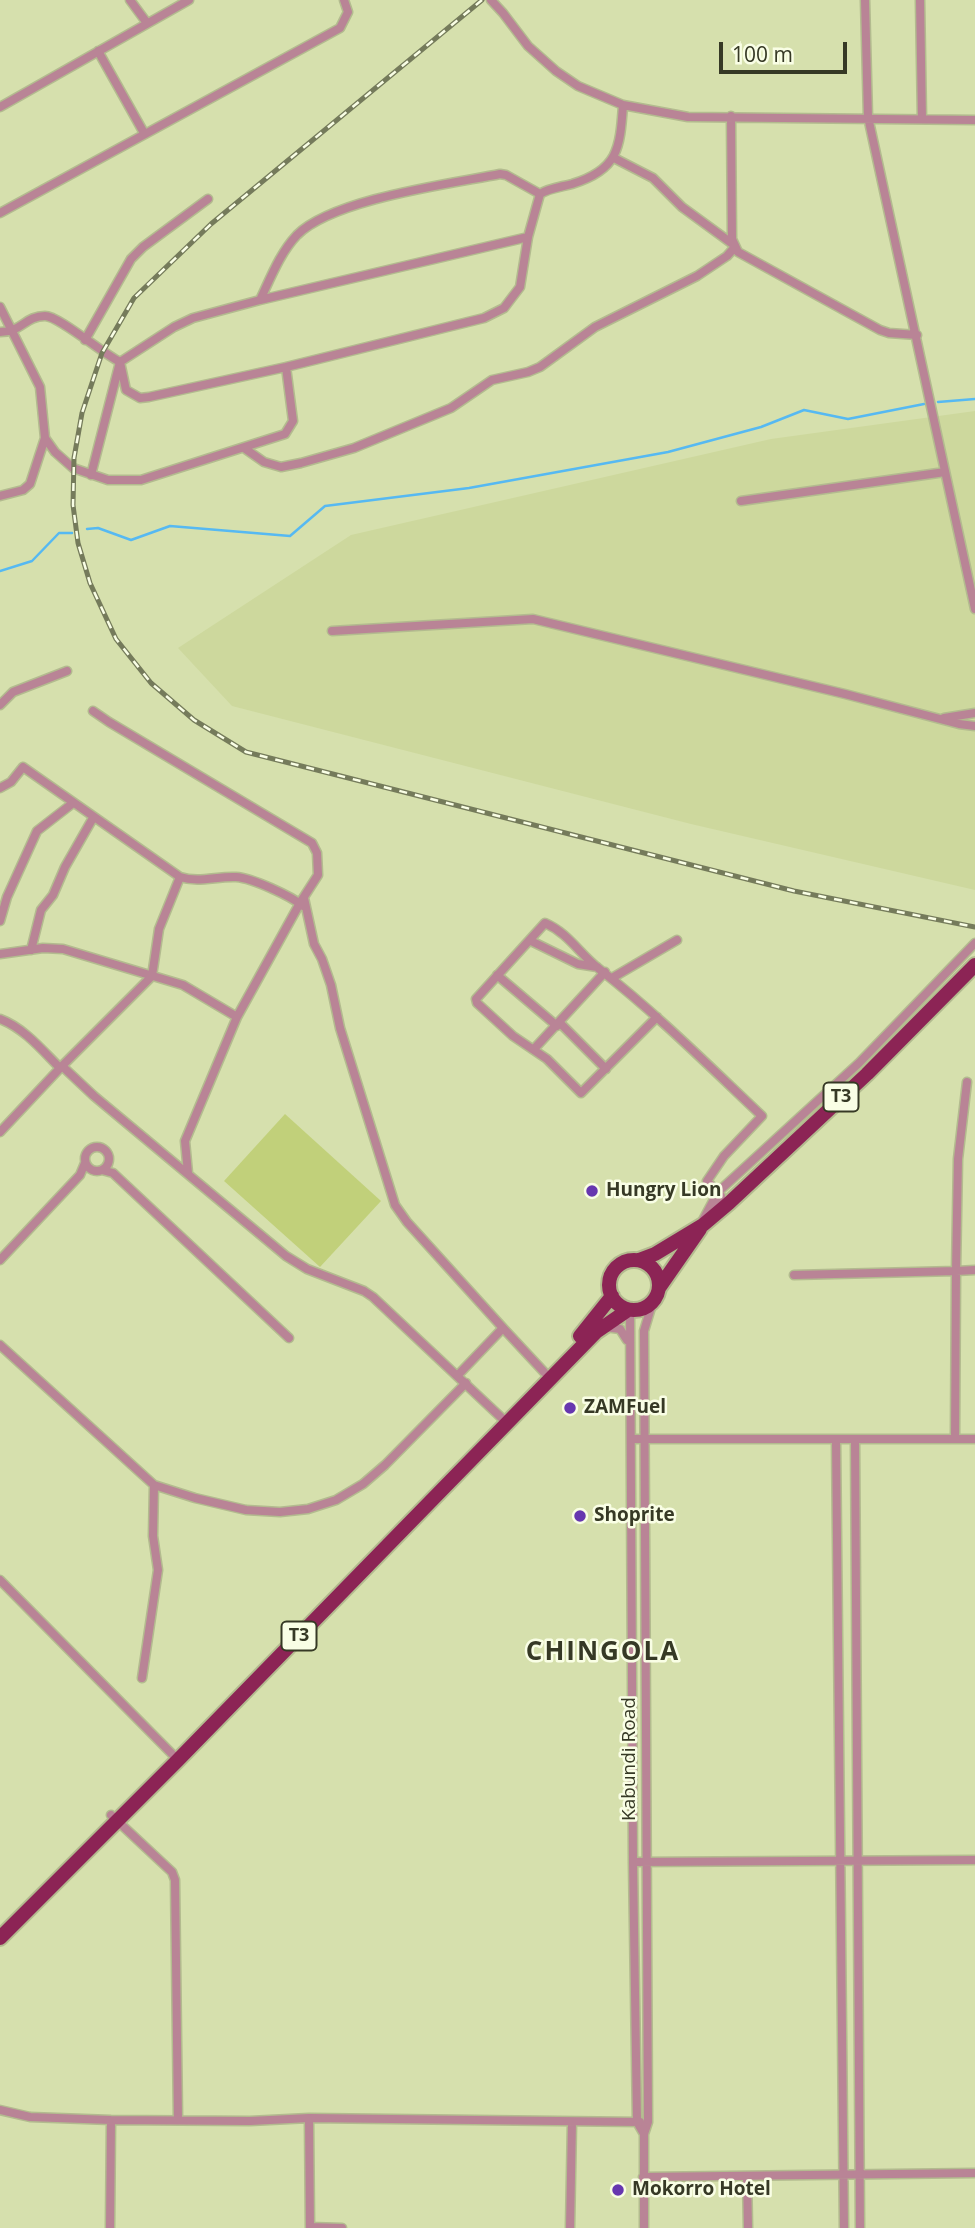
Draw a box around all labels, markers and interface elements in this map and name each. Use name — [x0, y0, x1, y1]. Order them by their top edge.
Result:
scale bar — [723, 28, 851, 72]
text: 100 m — [732, 40, 793, 68]
road number: T3 — [824, 1082, 858, 1112]
place label: Hungry Lion — [606, 1180, 721, 1202]
marker: Hungry Lion — [584, 1183, 600, 1199]
place label: ZAMFuel — [584, 1397, 666, 1419]
marker: ZAMFuel — [562, 1400, 578, 1416]
place label: Shoprite — [594, 1505, 675, 1527]
marker: Shoprite — [572, 1508, 588, 1524]
road number: T3 — [282, 1622, 316, 1651]
district label: CHINGOLA — [527, 1637, 679, 1669]
street label: Kabundi Road — [619, 1697, 641, 1821]
place label: Mokorro Hotel — [632, 2179, 771, 2201]
marker: Mokorro Hotel — [610, 2182, 626, 2198]

